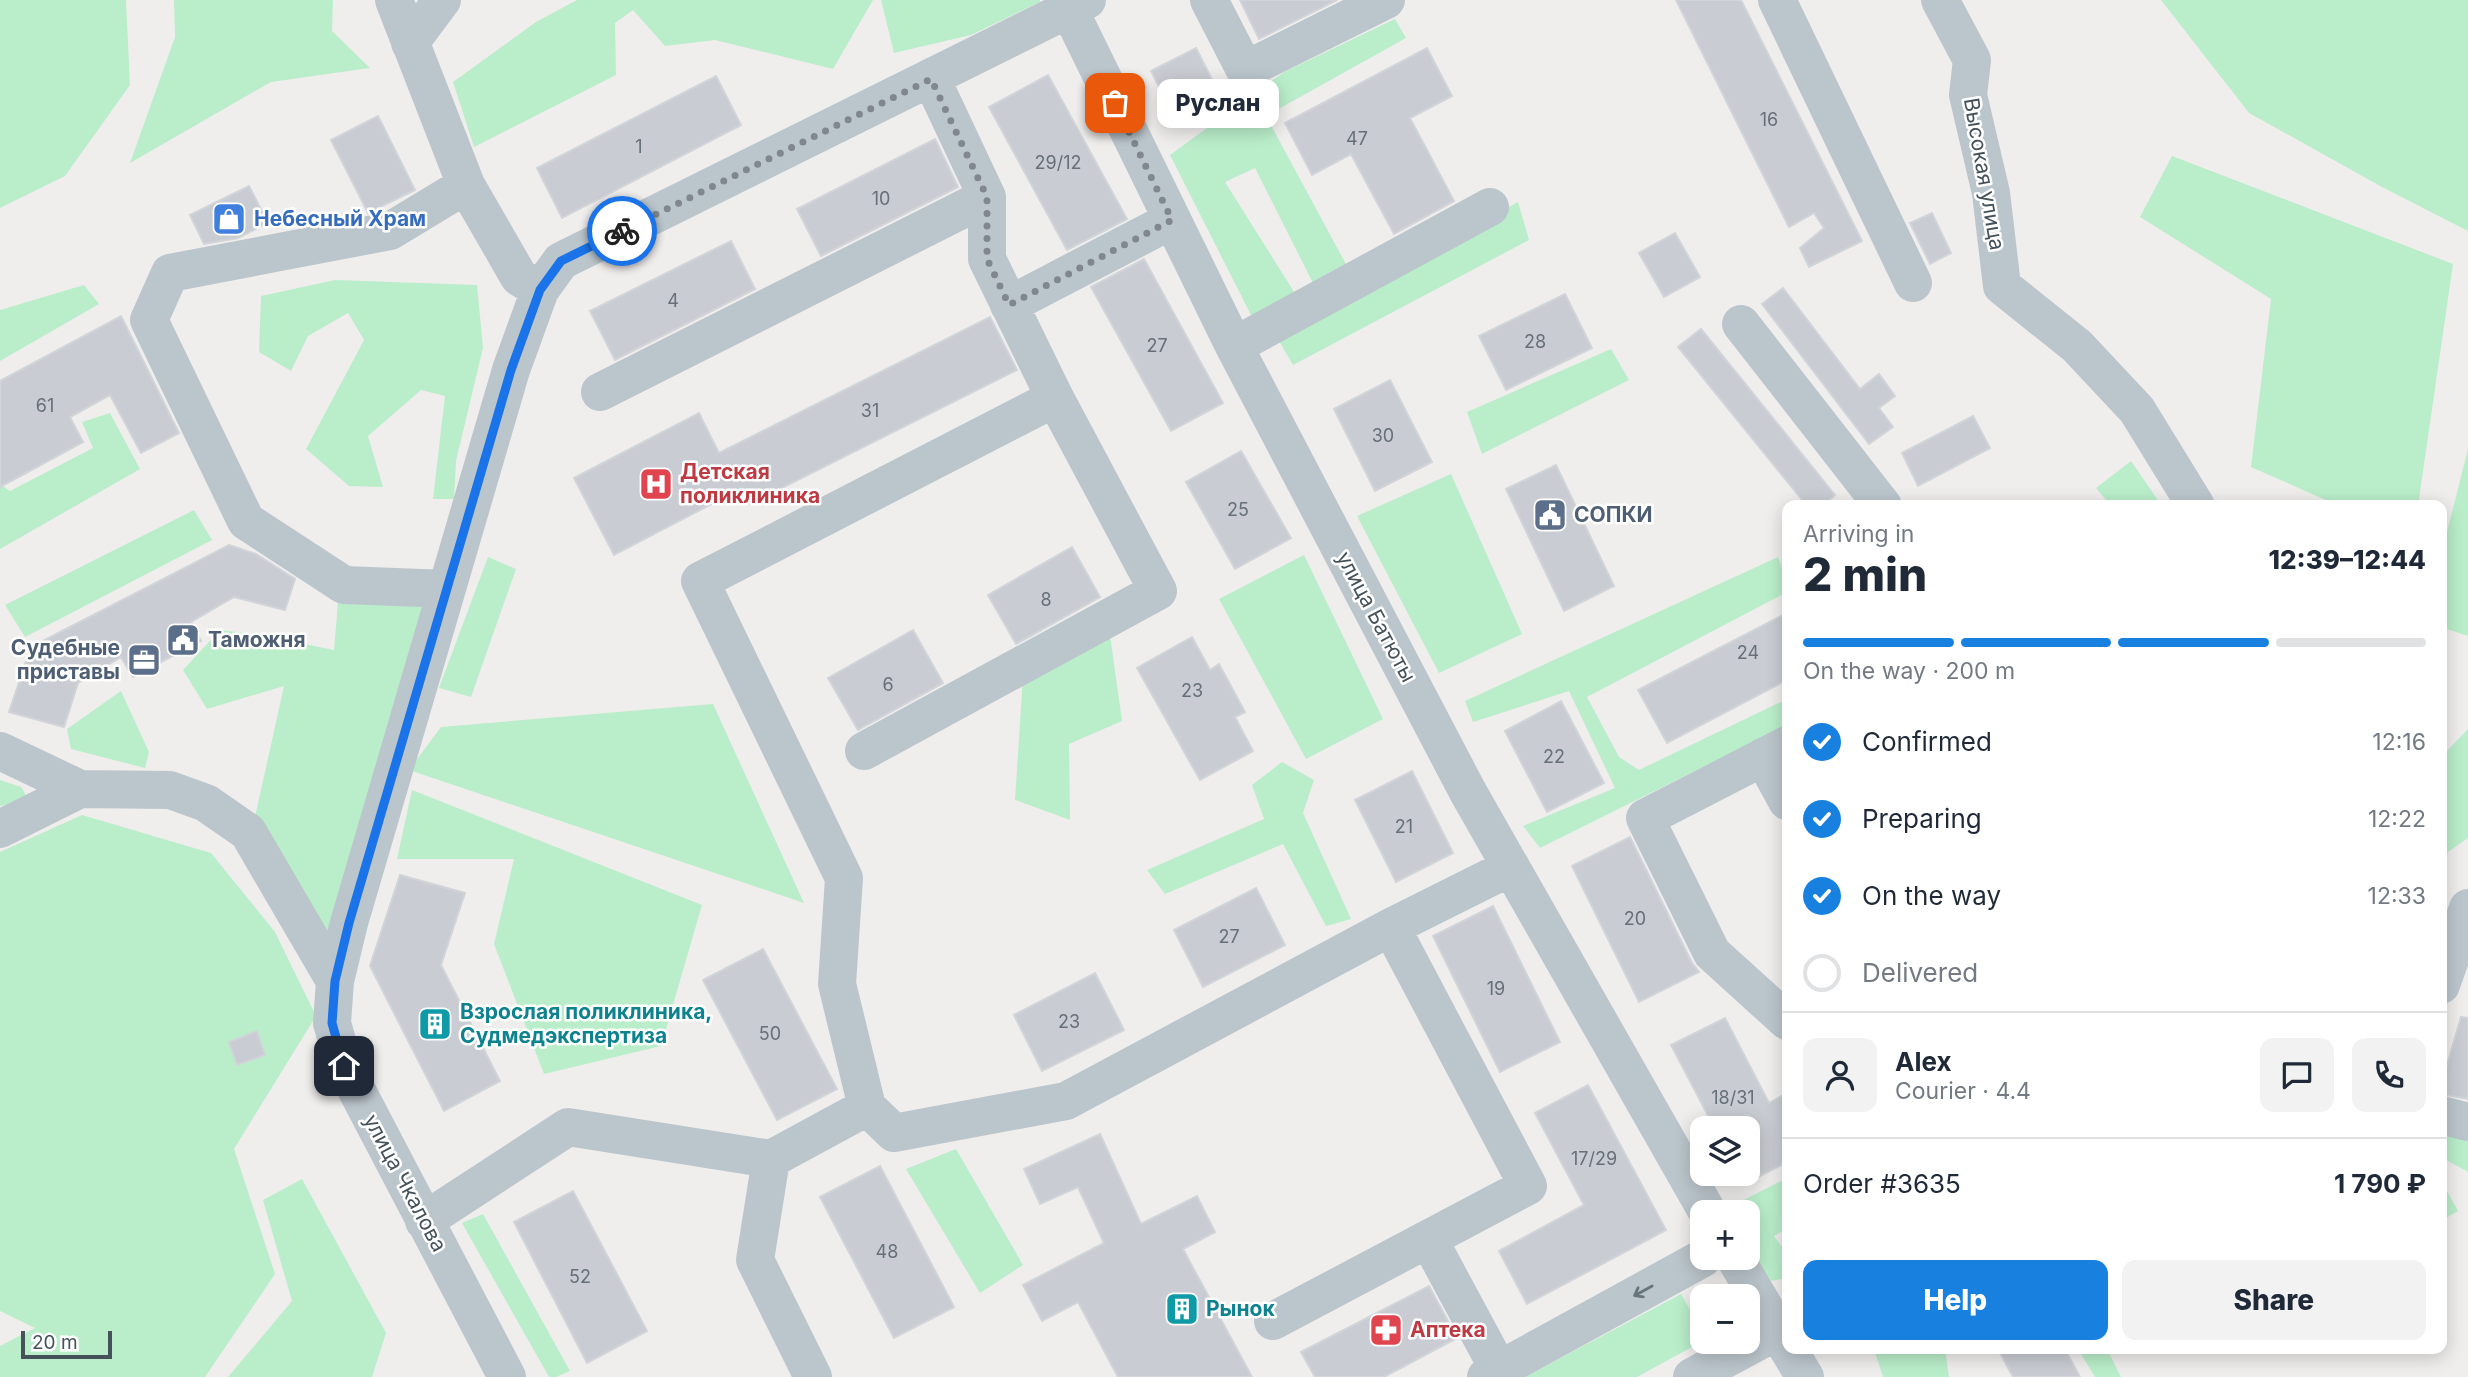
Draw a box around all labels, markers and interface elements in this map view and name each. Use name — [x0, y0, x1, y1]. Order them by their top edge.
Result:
pin — [1085, 73, 1145, 133]
callout: Руслан — [1157, 78, 1280, 128]
icon: bag — [1096, 84, 1134, 122]
text: Руслан — [1176, 89, 1260, 117]
street label: Высокая улица — [1959, 96, 2010, 252]
house number: 16 — [1760, 109, 1778, 130]
house number: 47 — [1346, 128, 1368, 149]
house number: 1 — [635, 136, 643, 157]
house number: 29/12 — [1035, 152, 1081, 173]
house number: 10 — [872, 188, 890, 209]
courier — [587, 196, 657, 266]
shop icon: Небесный Храм — [210, 200, 248, 238]
place label: Небесный Храм — [254, 206, 426, 231]
icon: bike — [603, 212, 641, 250]
house number: 4 — [667, 290, 679, 311]
house number: 28 — [1524, 331, 1546, 352]
house number: 27 — [1146, 335, 1168, 356]
house number: 61 — [36, 395, 54, 416]
house number: 31 — [861, 400, 879, 421]
house number: 30 — [1372, 425, 1394, 446]
place label: Детская поликлиника — [680, 459, 820, 508]
hospital icon: Детская поликлиника — [637, 465, 675, 503]
public building icon: СОПКИ — [1531, 496, 1569, 534]
house number: 25 — [1227, 499, 1249, 520]
place label: СОПКИ — [1574, 502, 1653, 527]
text: Arriving in — [1803, 520, 1914, 548]
text: 12:39–12:44 — [2268, 544, 2426, 575]
text: 2 min — [1803, 546, 1927, 602]
street label: улица Батюты — [1332, 547, 1421, 686]
house number: 8 — [1040, 589, 1052, 610]
public building icon: Таможня — [164, 621, 202, 659]
place label: Таможня — [208, 627, 306, 652]
place label: Судебные приставы — [11, 635, 120, 684]
office icon: Судебные приставы — [125, 641, 163, 679]
house number: 24 — [1737, 642, 1759, 663]
text: On the way · 200 m — [1803, 657, 2015, 685]
house number: 6 — [882, 674, 894, 695]
house number: 23 — [1181, 680, 1203, 701]
icon: check — [1803, 723, 1841, 761]
text: Confirmed — [1862, 726, 1992, 757]
text: 12:16 — [2372, 728, 2426, 756]
house number: 22 — [1543, 746, 1565, 767]
icon: check — [1803, 800, 1841, 838]
text: Preparing — [1862, 803, 1982, 834]
text: 12:22 — [2368, 805, 2426, 833]
house number: 21 — [1395, 816, 1413, 837]
icon: check — [1803, 877, 1841, 915]
text: On the way — [1862, 880, 2001, 911]
text: 12:33 — [2368, 882, 2426, 910]
house number: 20 — [1624, 908, 1646, 929]
house number: 27 — [1218, 926, 1240, 947]
text: Delivered — [1862, 957, 1978, 988]
house number: 19 — [1487, 978, 1505, 999]
place label: Взрослая поликлиника, Судмедэкспертиза — [460, 999, 712, 1048]
building icon: Взрослая поликлиника, Судмедэкспертиза — [416, 1005, 454, 1043]
house number: 23 — [1058, 1011, 1080, 1032]
house number: 50 — [759, 1023, 781, 1044]
pin — [314, 1036, 374, 1096]
button: person — [1803, 1038, 1877, 1112]
button: chat — [2260, 1038, 2334, 1112]
button: phone — [2352, 1038, 2426, 1112]
text: Alex — [1895, 1046, 1952, 1077]
icon: home — [325, 1047, 363, 1085]
text: Courier · 4.4 — [1895, 1077, 2031, 1105]
house number: 18/31 — [1711, 1087, 1755, 1108]
street label: улица Чкалова — [359, 1110, 452, 1256]
map controls — [1690, 1116, 1760, 1354]
button: layers — [1690, 1116, 1760, 1186]
house number: 17/29 — [1571, 1148, 1617, 1169]
text: Order #3635 — [1803, 1168, 1961, 1199]
text: 1 790 ₽ — [2334, 1168, 2426, 1199]
button: + — [1690, 1200, 1760, 1270]
house number: 48 — [876, 1241, 898, 1262]
button: Help — [1803, 1260, 2108, 1340]
button: Share — [2122, 1260, 2426, 1340]
house number: 52 — [569, 1266, 591, 1287]
button: − — [1690, 1284, 1760, 1354]
one-way arrow — [1633, 1285, 1654, 1298]
building icon: Рынок — [1163, 1290, 1201, 1328]
place label: Рынок — [1206, 1296, 1275, 1321]
pharmacy icon: Аптека — [1367, 1311, 1405, 1349]
place label: Аптека — [1410, 1317, 1486, 1342]
scale bar — [21, 1328, 112, 1360]
text: 20 m — [32, 1331, 78, 1354]

